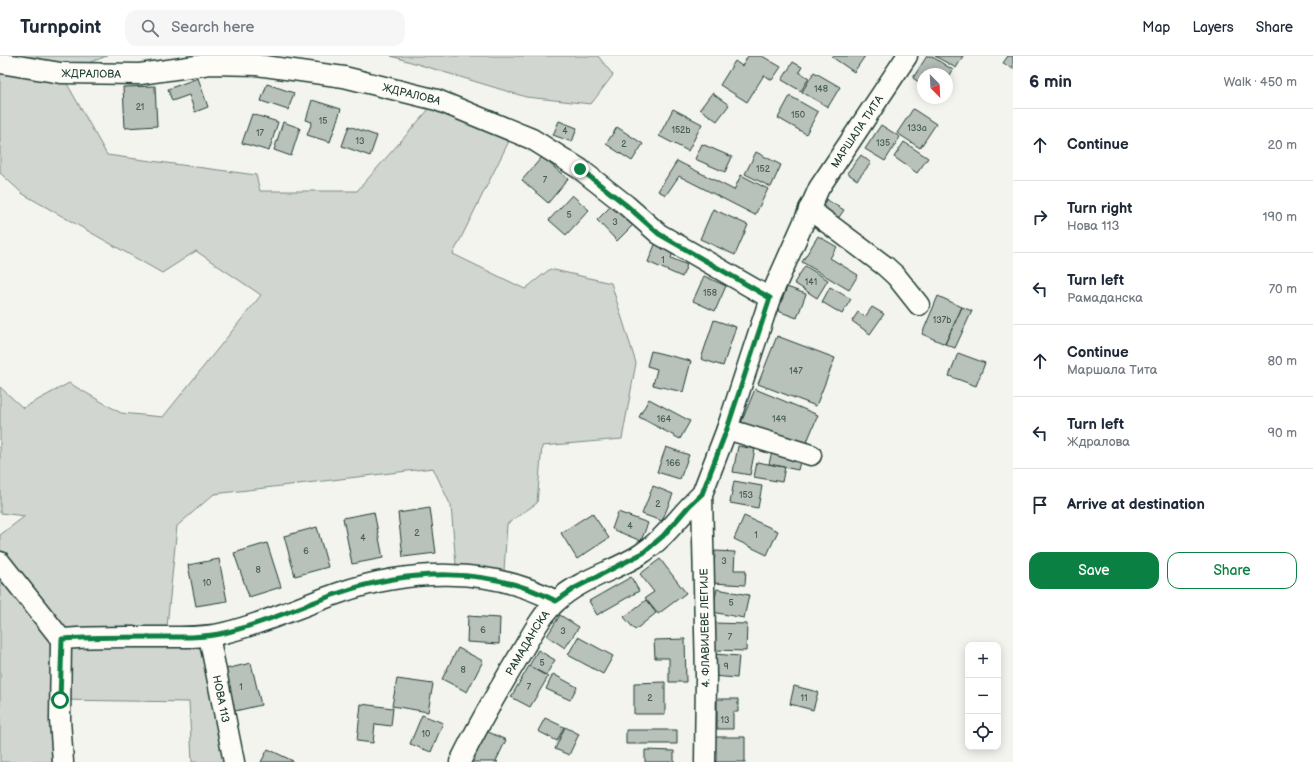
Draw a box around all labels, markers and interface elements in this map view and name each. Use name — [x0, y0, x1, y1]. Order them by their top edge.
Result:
search box — [125, 10, 405, 46]
text: Turnpoint — [20, 16, 101, 39]
icon: search — [139, 17, 161, 39]
text: Search here — [171, 18, 254, 37]
text: Map — [1142, 19, 1170, 36]
text: Layers — [1192, 19, 1234, 36]
text: Share — [1256, 19, 1293, 36]
street label: ЖДРАЛОВА — [61, 67, 121, 80]
north arrow — [917, 68, 953, 104]
text: 6 min — [1029, 72, 1072, 92]
text: Walk · 450 m — [1223, 74, 1297, 90]
street label: ЖДРАЛОВА — [381, 80, 443, 108]
house number: 148 — [814, 84, 828, 95]
street label: МАРШАЛА ТИТА — [828, 92, 886, 170]
house number: 21 — [136, 102, 144, 113]
house number: 150 — [791, 110, 805, 121]
house number: 15 — [319, 116, 327, 127]
house number: 133a — [907, 123, 927, 134]
house number: 152b — [671, 125, 691, 136]
house number: 4 — [562, 126, 568, 137]
house number: 17 — [256, 128, 265, 139]
icon: ahead — [1029, 134, 1051, 156]
text: Continue — [1067, 135, 1129, 154]
house number: 13 — [355, 136, 365, 147]
text: 20 m — [1267, 137, 1297, 153]
house number: 135 — [876, 138, 890, 149]
house number: 2 — [621, 139, 627, 150]
route end — [571, 160, 589, 178]
house number: 152 — [756, 164, 771, 175]
house number: 7 — [543, 175, 548, 186]
text: Turn right — [1067, 199, 1132, 218]
icon: right — [1029, 206, 1051, 228]
text: 190 m — [1263, 209, 1297, 225]
house number: 5 — [566, 210, 572, 221]
house number: 3 — [612, 217, 618, 228]
text: Нова 113 — [1067, 218, 1119, 234]
house number: 1 — [661, 255, 665, 266]
text: Turn left — [1067, 271, 1124, 290]
house number: 141 — [805, 277, 817, 288]
icon: left — [1029, 278, 1051, 300]
text: 70 m — [1269, 281, 1297, 297]
house number: 158 — [703, 288, 717, 299]
text: Рамаданска — [1067, 290, 1143, 306]
house number: 137b — [933, 315, 951, 326]
text: Continue — [1067, 343, 1129, 362]
icon: ahead — [1029, 350, 1051, 372]
text: 80 m — [1268, 353, 1297, 369]
text: Маршала Тита — [1067, 362, 1157, 378]
house number: 147 — [789, 366, 803, 377]
house number: 164 — [657, 414, 672, 425]
house number: 149 — [772, 414, 786, 425]
text: Turn left — [1067, 415, 1124, 434]
icon: left — [1029, 422, 1051, 444]
text: 90 m — [1268, 425, 1297, 441]
text: Ждралова — [1067, 434, 1130, 450]
house number: 166 — [666, 458, 681, 469]
house number: 153 — [739, 490, 754, 501]
icon: arrive — [1029, 494, 1051, 516]
text: Arrive at destination — [1067, 495, 1205, 514]
house number: 2 — [655, 499, 661, 510]
house number: 4 — [627, 521, 633, 532]
house number: 2 — [414, 528, 420, 539]
house number: 1 — [754, 530, 758, 541]
house number: 4 — [360, 533, 366, 544]
house number: 6 — [303, 546, 309, 557]
button: Save — [1029, 552, 1159, 589]
button: Share — [1167, 552, 1297, 589]
house number: 3 — [721, 556, 727, 567]
house number: 8 — [255, 565, 261, 576]
street label: 4. ФЛАВИЈЕВЕ ЛЕГИЈЕ — [697, 568, 713, 688]
house number: 10 — [203, 578, 211, 589]
house number: 5 — [728, 598, 734, 609]
street label: РАМАДАНСКА — [503, 607, 552, 677]
house number: 6 — [480, 625, 486, 636]
house number: 3 — [560, 626, 566, 637]
house number: 7 — [728, 632, 733, 643]
map controls — [965, 642, 1001, 750]
button: + — [965, 642, 1001, 678]
house number: 5 — [539, 658, 545, 669]
house number: 9 — [723, 661, 729, 672]
house number: 8 — [460, 665, 466, 676]
street label: НОВА 113 — [210, 674, 233, 724]
button: − — [965, 678, 1001, 714]
house number: 1 — [239, 682, 243, 693]
house number: 7 — [527, 682, 532, 693]
route start — [51, 691, 69, 709]
house number: 2 — [647, 693, 653, 704]
house number: 11 — [801, 693, 807, 704]
button: locate — [965, 714, 1001, 750]
house number: 13 — [720, 715, 730, 726]
house number: 10 — [422, 729, 430, 740]

